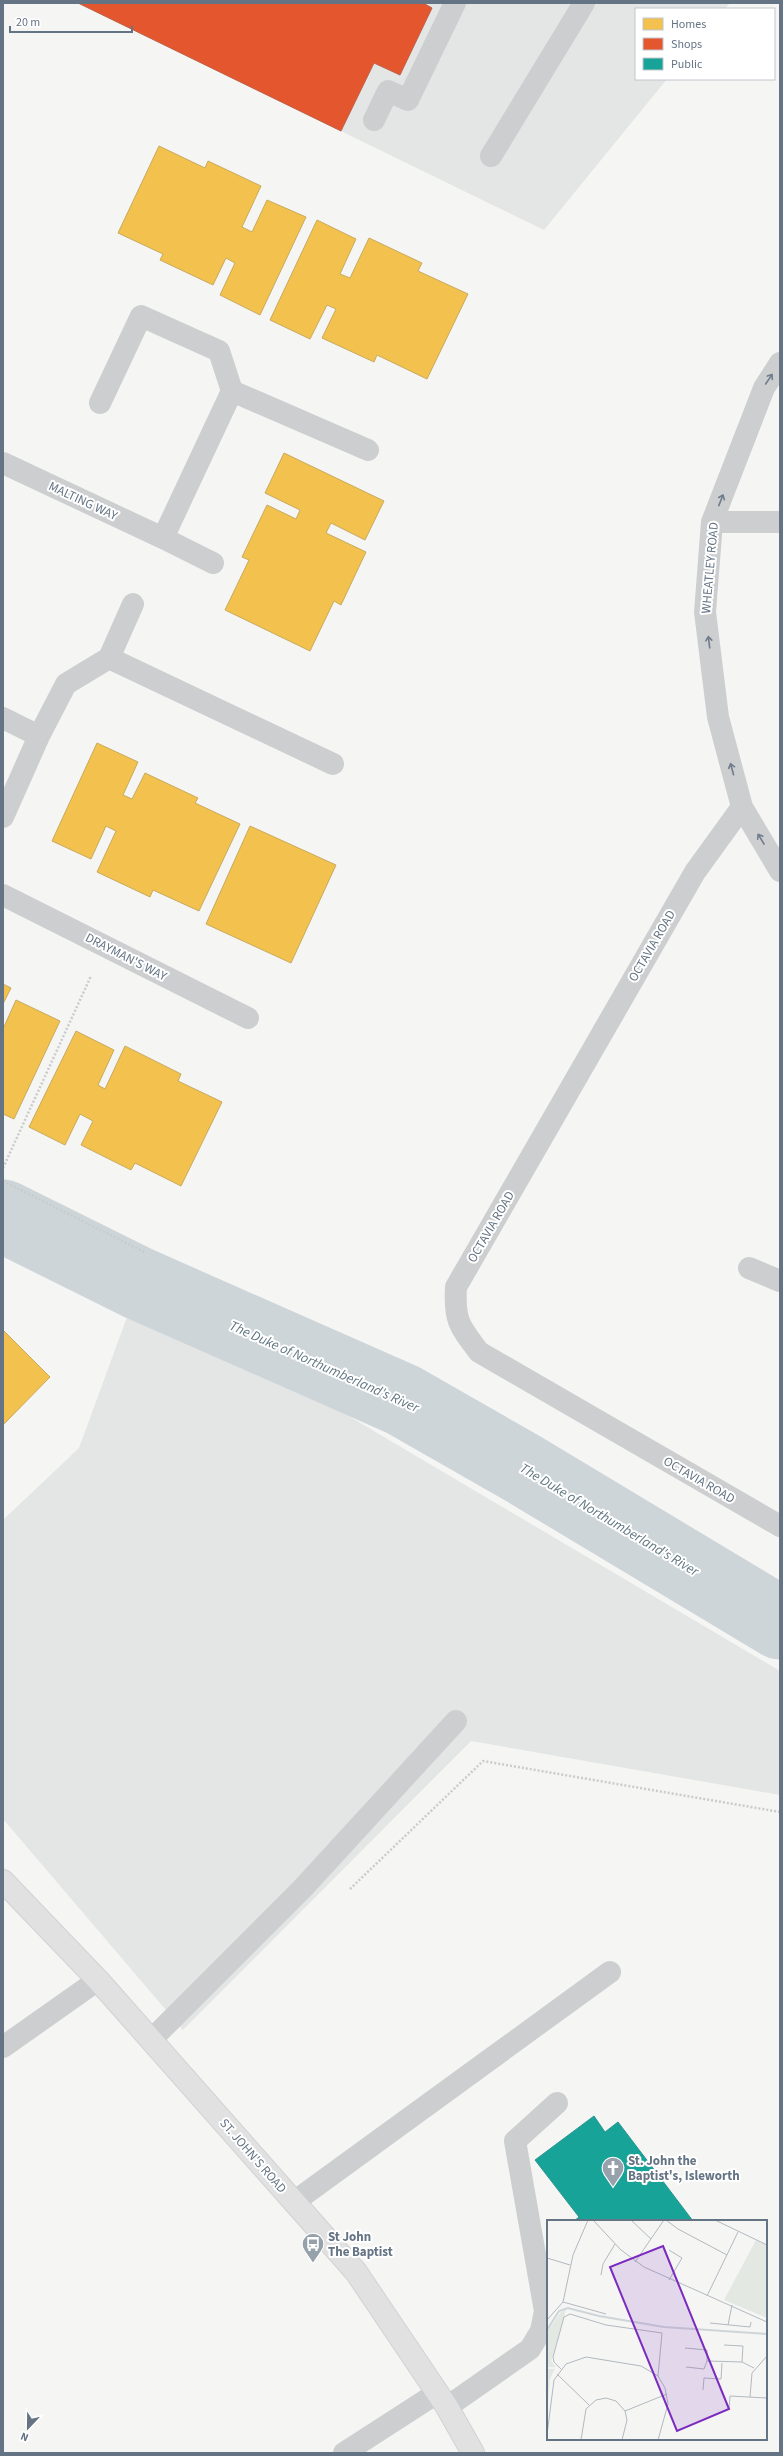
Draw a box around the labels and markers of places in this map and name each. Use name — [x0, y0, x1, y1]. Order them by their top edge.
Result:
place label: St. John the Baptist's, Isleworth — [628, 2152, 740, 2185]
church icon: St. John the Baptist's, Isleworth — [600, 2155, 626, 2188]
place label: St John The Baptist — [328, 2228, 393, 2261]
bus stop icon: St John The Baptist — [300, 2231, 326, 2264]

